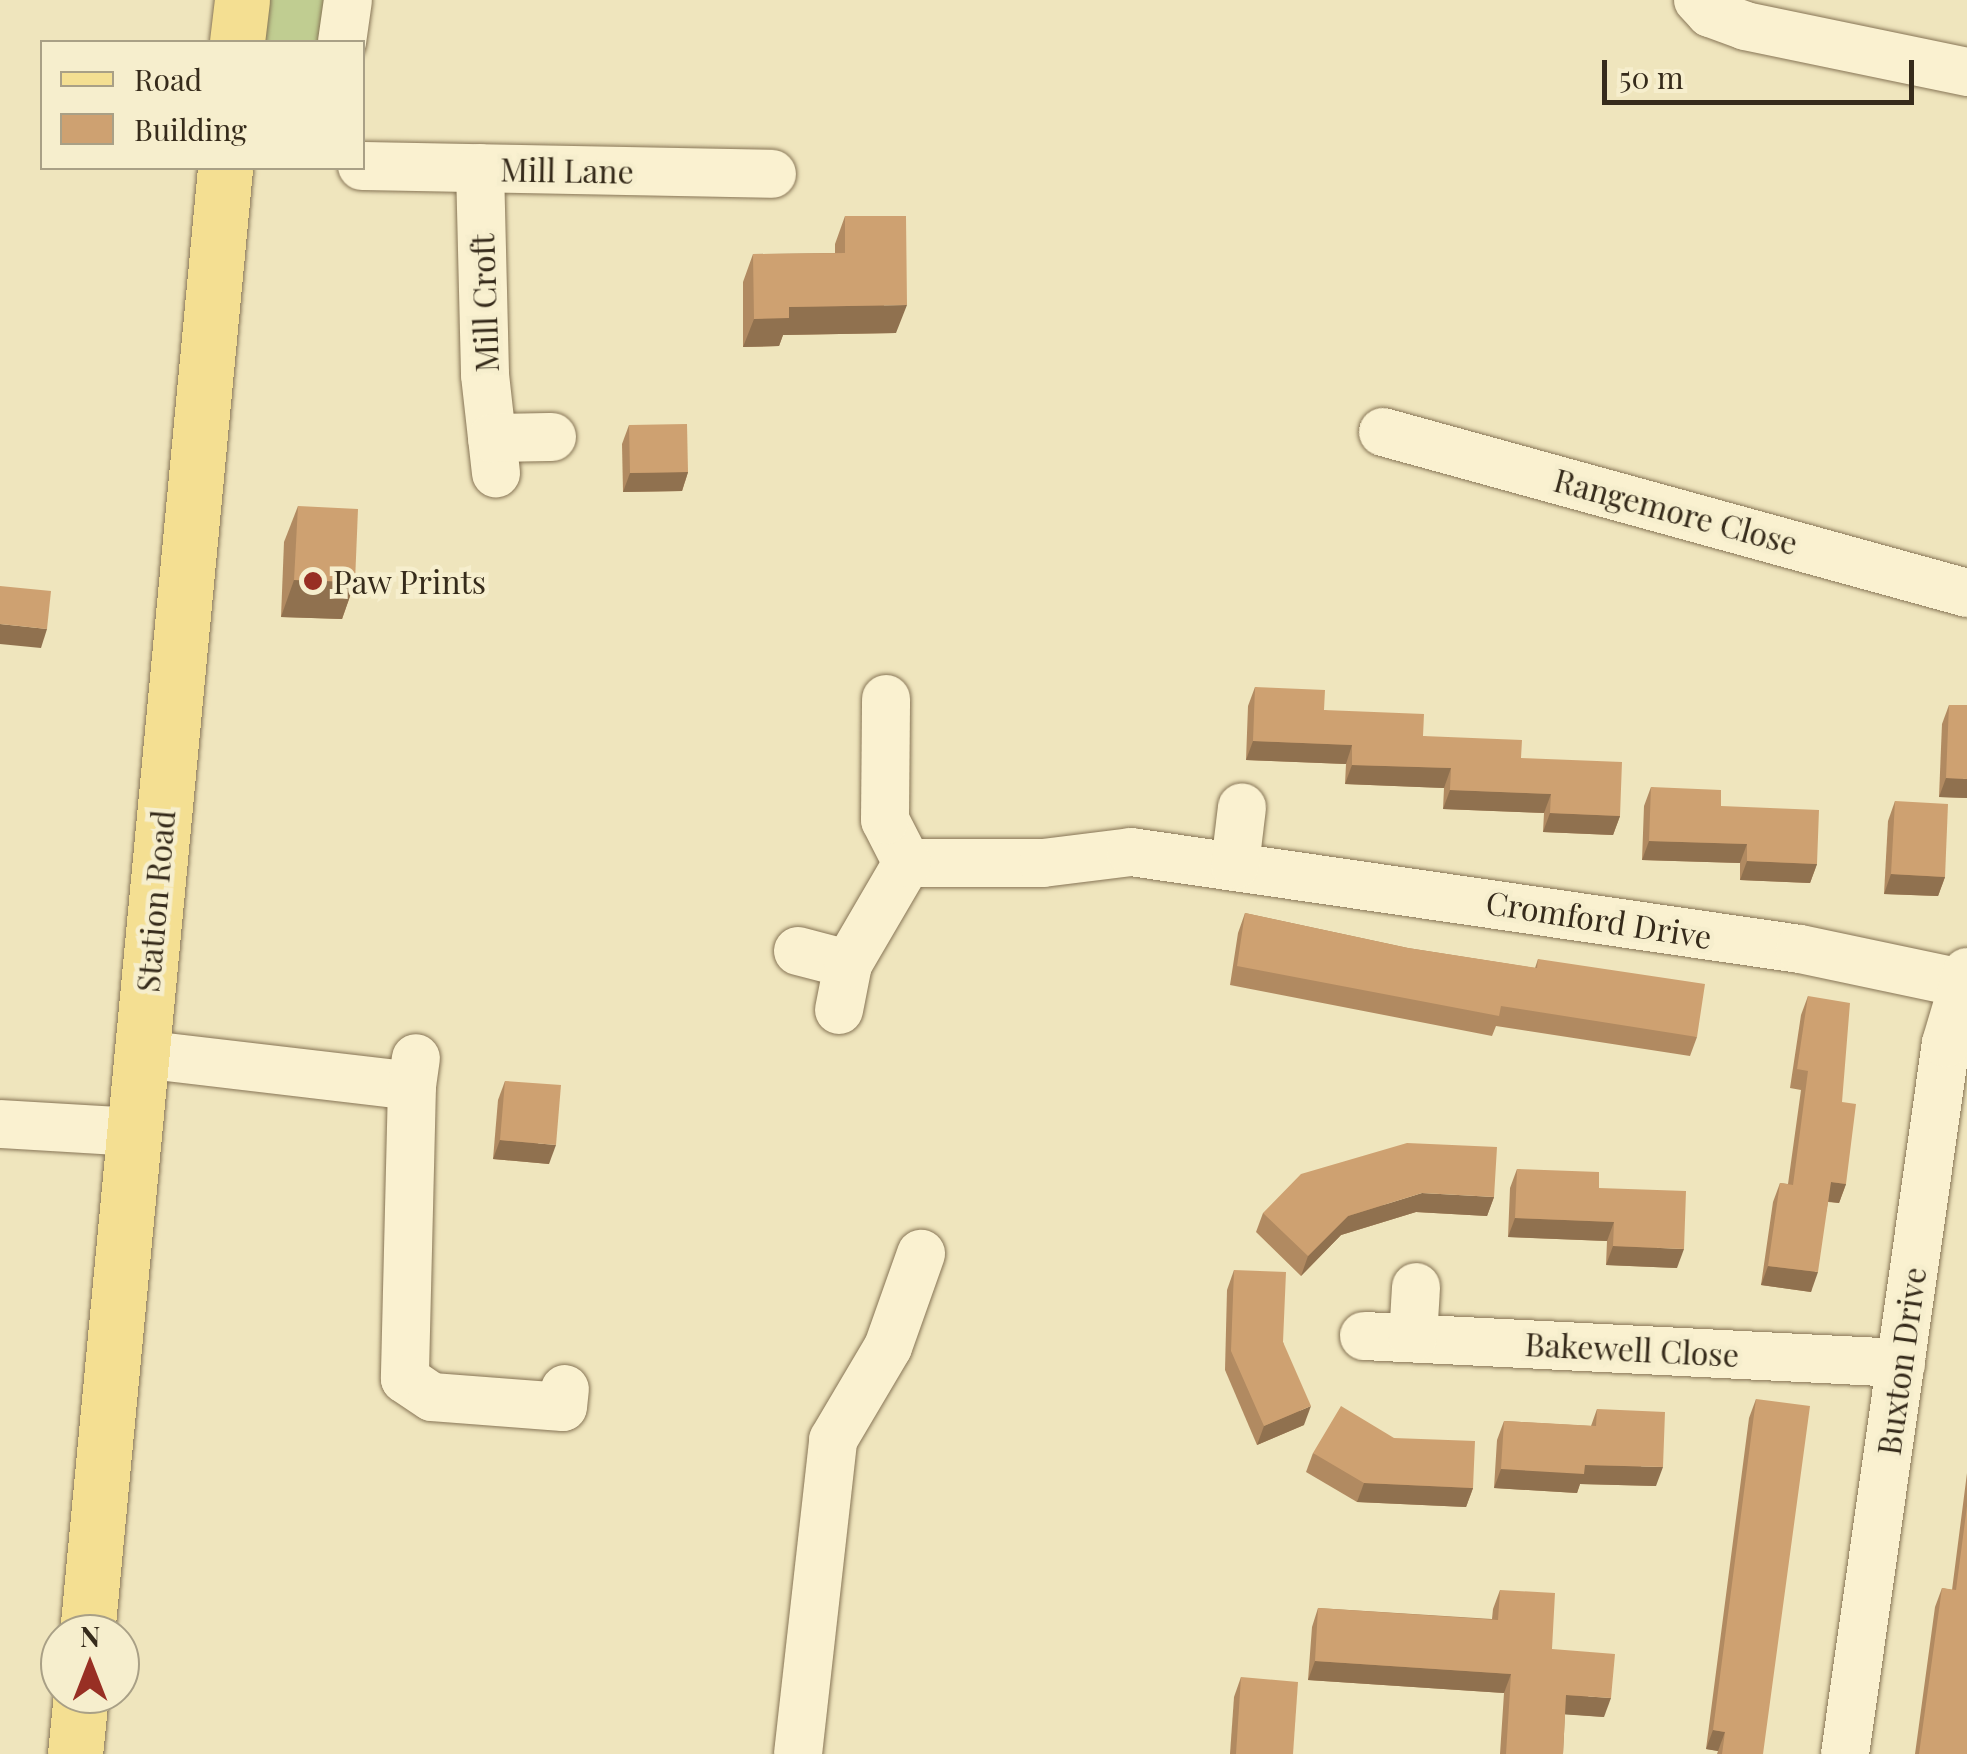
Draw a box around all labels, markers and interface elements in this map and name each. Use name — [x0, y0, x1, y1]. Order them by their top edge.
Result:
legend — [40, 40, 365, 170]
scale bar — [1607, 40, 1920, 102]
text: 50 m — [1619, 57, 1684, 97]
text: Road — [134, 59, 202, 99]
text: Building — [134, 109, 247, 149]
street label: Mill Lane — [500, 150, 634, 190]
street label: Mill Croft — [462, 233, 506, 373]
street label: Rangemore Close — [1550, 460, 1802, 562]
place label: Paw Prints — [333, 562, 487, 600]
marker: Paw Prints — [302, 570, 324, 592]
street label: Station Road — [128, 808, 182, 994]
street label: Cromford Drive — [1484, 882, 1714, 956]
street label: Buxton Drive — [1869, 1265, 1933, 1457]
street label: Bakewell Close — [1524, 1324, 1740, 1374]
north arrow — [40, 1614, 140, 1714]
text: N — [80, 1617, 100, 1654]

